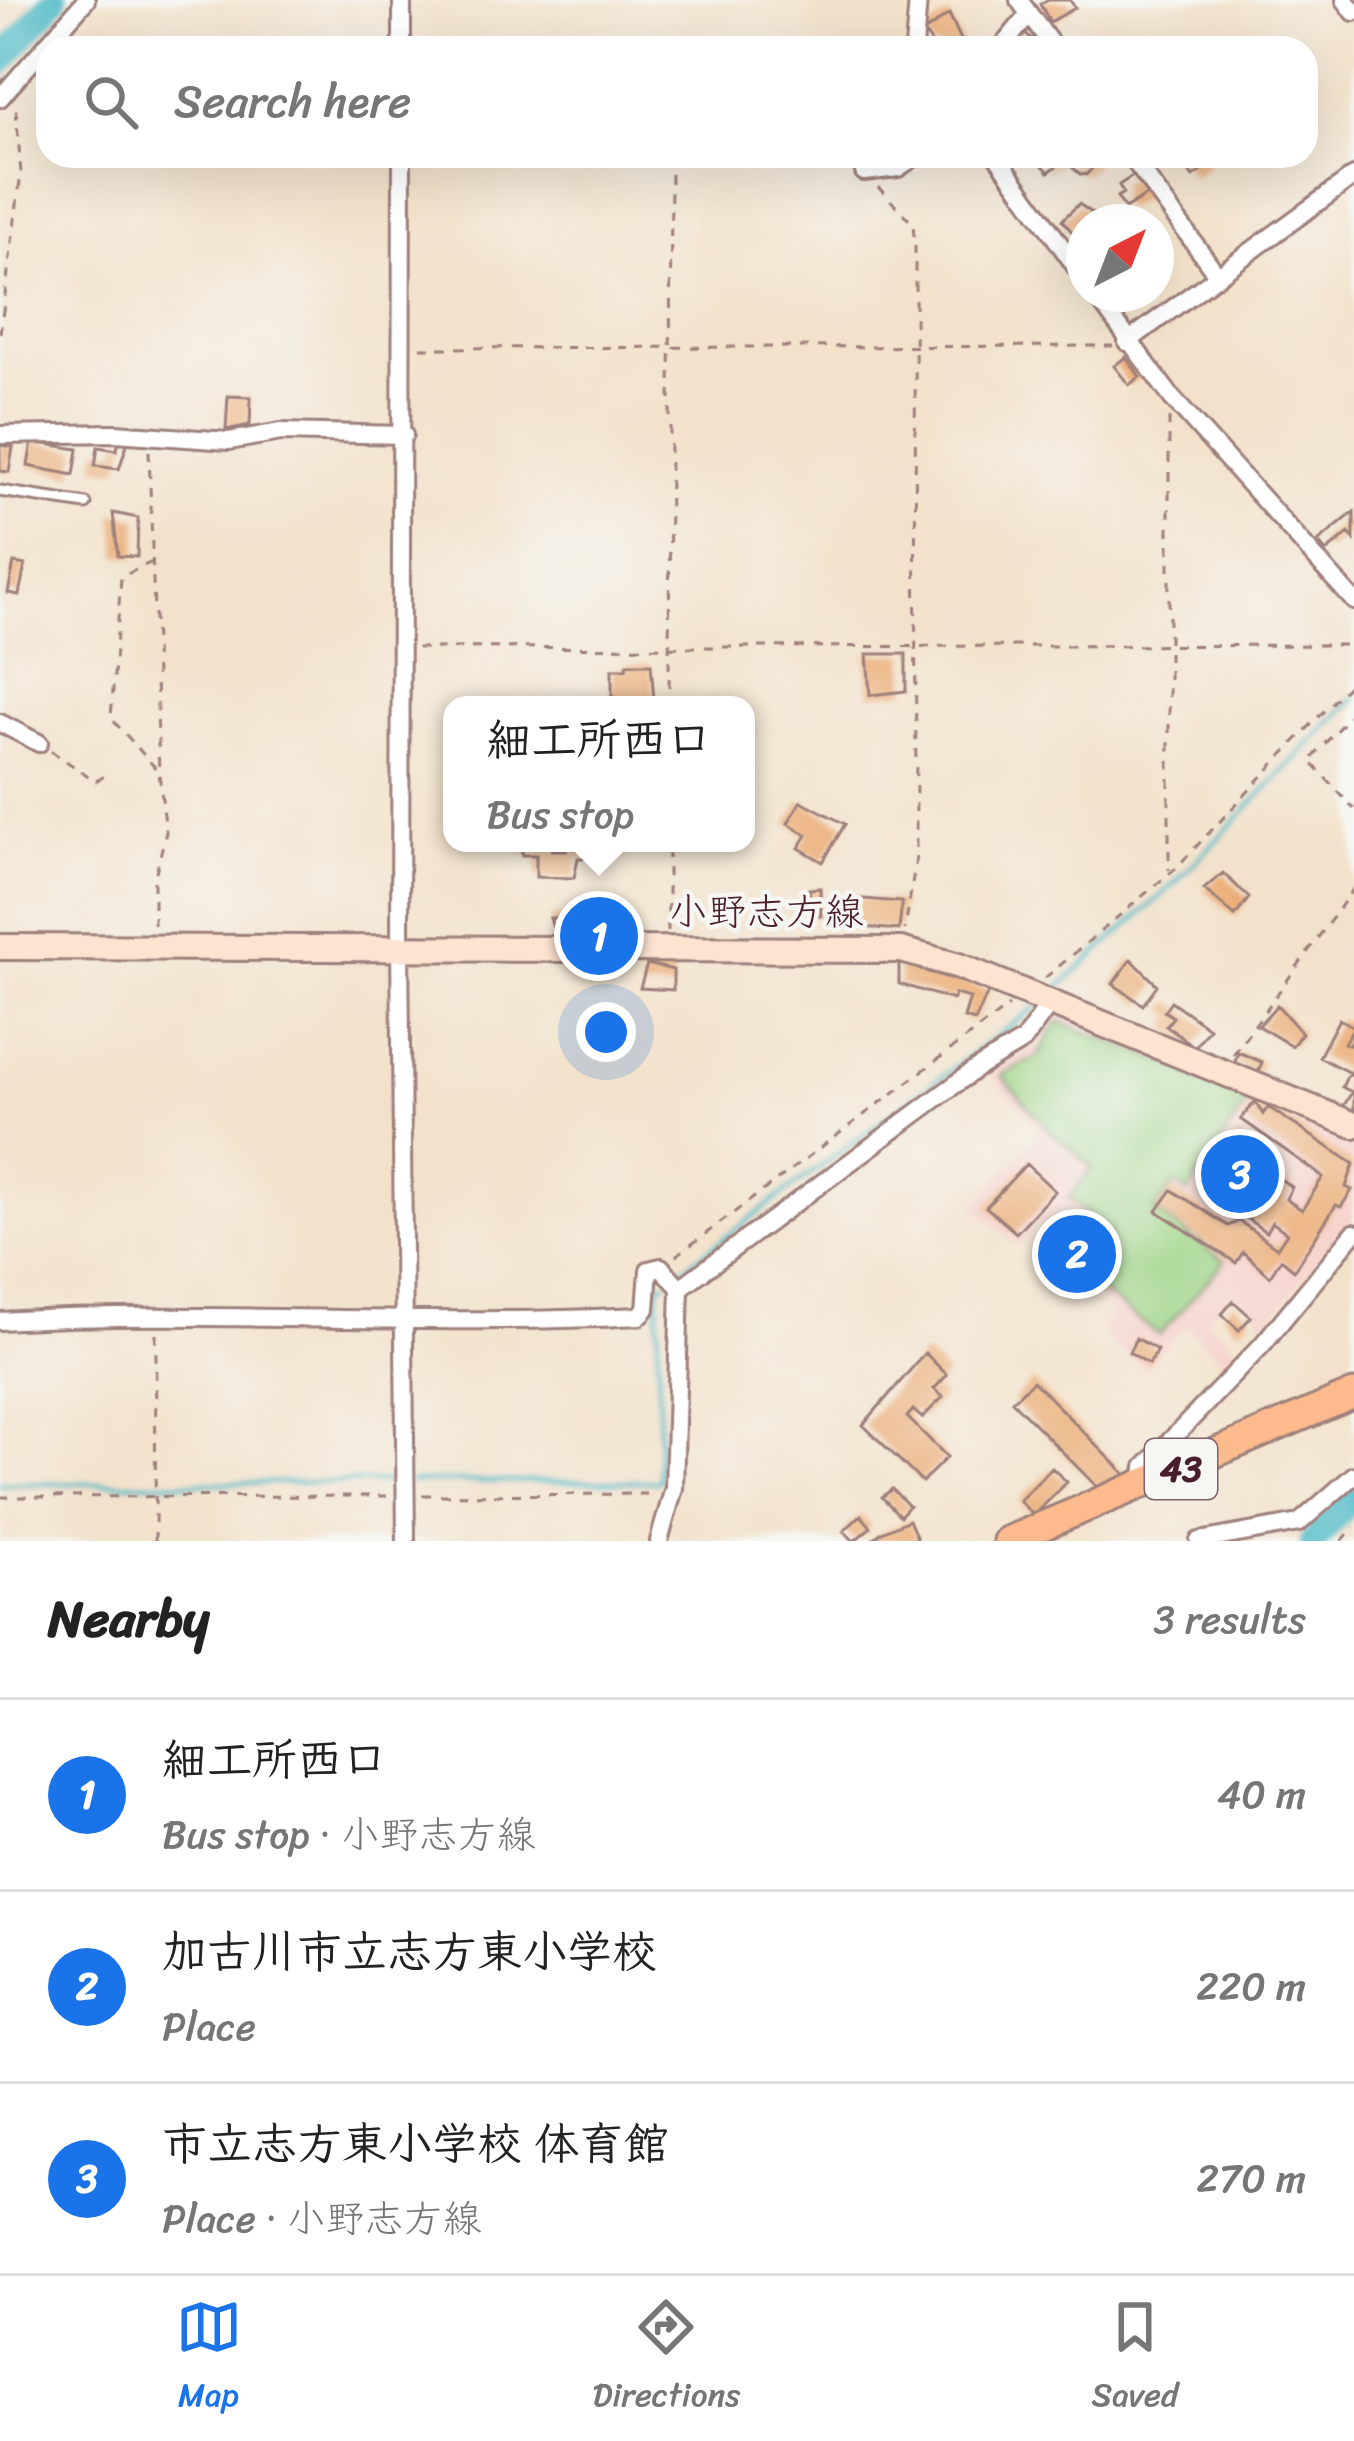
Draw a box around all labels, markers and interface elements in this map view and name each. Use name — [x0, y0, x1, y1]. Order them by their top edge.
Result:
search box — [36, 36, 1318, 168]
text: Search here — [174, 62, 411, 142]
icon: search — [78, 69, 144, 135]
north arrow — [1066, 204, 1174, 312]
popup — [443, 696, 755, 852]
text: 細工所西口 — [486, 700, 712, 780]
text: Bus stop — [486, 780, 634, 849]
street label: 小野志方線 — [668, 877, 864, 946]
pin: 1 — [560, 891, 638, 981]
your location — [576, 1002, 636, 1062]
pin: 3 — [1201, 1129, 1279, 1219]
pin: 2 — [1038, 1209, 1116, 1299]
road number: 43 — [1145, 1439, 1217, 1499]
text: Nearby — [48, 1574, 209, 1664]
text: 3 results — [1153, 1585, 1306, 1654]
text: 細工所西口 — [162, 1720, 387, 1800]
text: 1 — [79, 1760, 95, 1829]
text: 40 m — [1217, 1760, 1306, 1829]
text: Bus stop · 小野志方線 — [162, 1800, 535, 1869]
text: 加古川市立志方東小学校 — [162, 1912, 657, 1992]
text: 2 — [76, 1952, 98, 2021]
text: 220 m — [1196, 1952, 1306, 2021]
text: Place — [162, 1992, 256, 2061]
text: 市立志方東小学校 体育館 — [162, 2104, 669, 2184]
text: 3 — [76, 2144, 98, 2213]
text: 270 m — [1196, 2144, 1306, 2213]
text: Place · 小野志方線 — [162, 2184, 482, 2253]
tab: Map — [176, 2294, 242, 2424]
tab: Directions — [593, 2294, 740, 2424]
tab: Saved — [1091, 2294, 1178, 2424]

